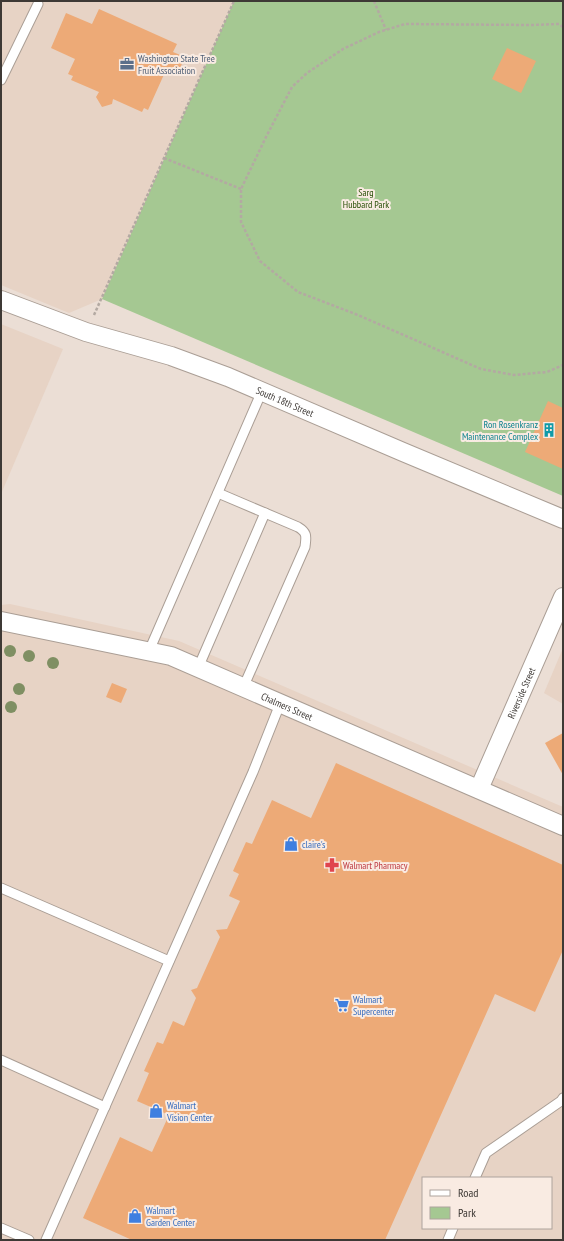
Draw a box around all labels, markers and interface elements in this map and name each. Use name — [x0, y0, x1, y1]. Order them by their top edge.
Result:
place label: Washington State Tree Fruit Association — [138, 52, 215, 77]
office icon: Washington State Tree Fruit Association — [119, 56, 135, 72]
park label: Sarg Hubbard Park — [343, 186, 389, 211]
street label: South 18th Street — [254, 383, 316, 420]
place label: Ron Rosenkranz Maintenance Complex — [462, 418, 538, 443]
building icon: Ron Rosenkranz Maintenance Complex — [541, 422, 557, 438]
street label: Riverside Street — [504, 665, 538, 720]
street label: Chalmers Street — [259, 689, 315, 723]
shop icon: claire's — [283, 836, 299, 852]
place label: claire's — [302, 838, 326, 851]
pharmacy icon: Walmart Pharmacy — [324, 857, 340, 873]
place label: Walmart Pharmacy — [343, 859, 408, 872]
place label: Walmart Supercenter — [353, 993, 395, 1018]
supermarket icon: Walmart Supercenter — [334, 997, 350, 1013]
place label: Walmart Vision Center — [166, 1099, 213, 1124]
shop icon: Walmart Vision Center — [148, 1103, 164, 1119]
legend — [422, 1177, 552, 1229]
text: Road — [458, 1185, 478, 1200]
place label: Walmart Garden Center — [146, 1204, 195, 1229]
text: Park — [458, 1205, 476, 1220]
shop icon: Walmart Garden Center — [127, 1208, 143, 1224]

